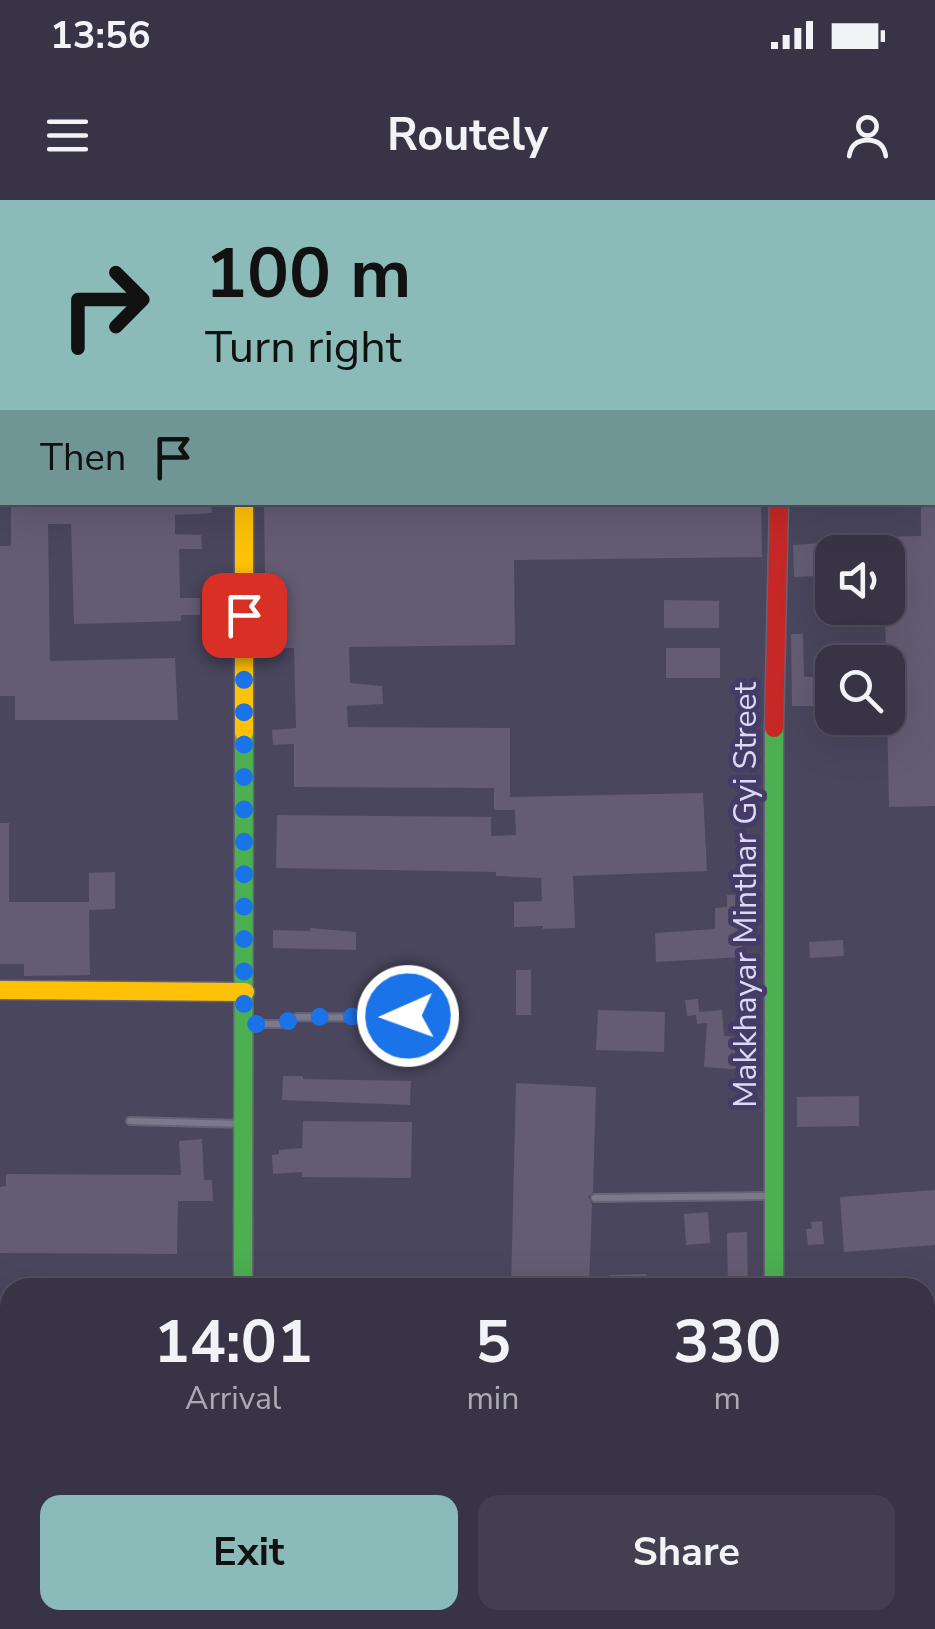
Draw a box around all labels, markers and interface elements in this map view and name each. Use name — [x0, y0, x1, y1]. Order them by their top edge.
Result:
text: 13:56 — [50, 10, 151, 61]
text: Routely — [387, 105, 548, 166]
icon: menu — [40, 108, 95, 163]
icon: person — [840, 108, 895, 163]
text: 100 m — [205, 226, 411, 322]
icon: right — [40, 240, 170, 370]
text: Turn right — [205, 317, 402, 378]
icon: arrive — [146, 430, 201, 485]
text: Then — [40, 432, 126, 483]
map controls — [815, 535, 905, 735]
button: sound — [815, 535, 905, 625]
pin — [202, 573, 287, 658]
icon: arrive — [217, 588, 272, 643]
button: search — [815, 645, 905, 735]
street label: Makkhayar Minthar Gyi Street — [724, 681, 767, 1108]
position arrow — [356, 964, 460, 1068]
text: 14:01 — [154, 1301, 313, 1383]
text: 5 — [475, 1301, 511, 1383]
text: 330 — [673, 1301, 781, 1383]
text: Arrival — [185, 1377, 281, 1420]
text: min — [466, 1377, 519, 1420]
text: m — [713, 1377, 741, 1420]
button: Exit — [40, 1495, 458, 1610]
button: Share — [478, 1495, 895, 1610]

